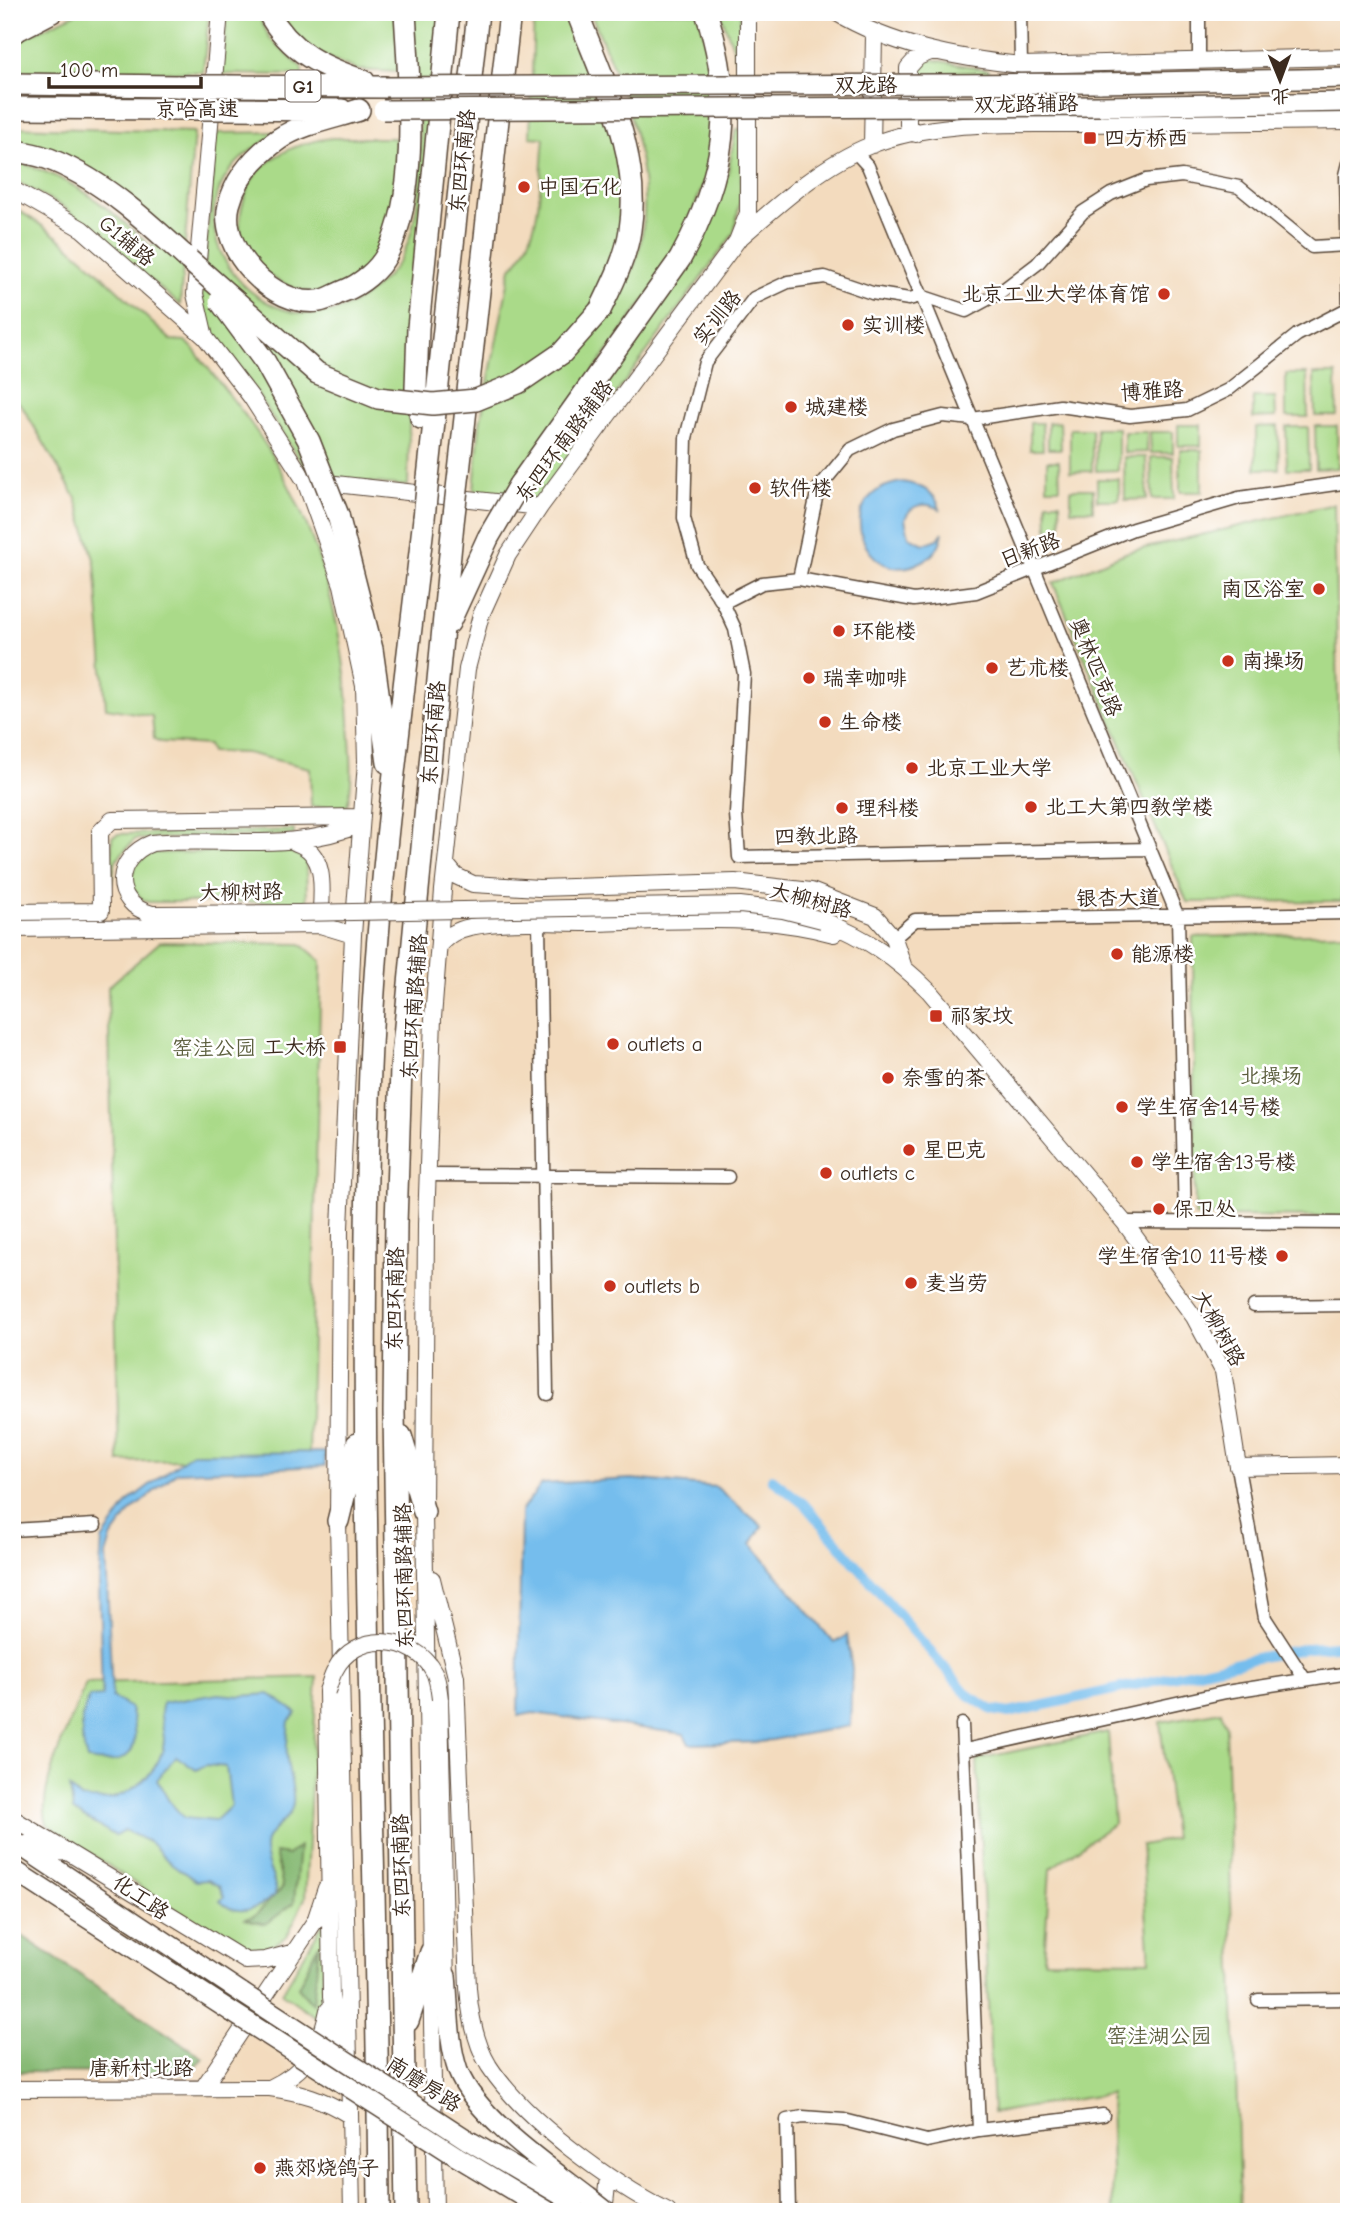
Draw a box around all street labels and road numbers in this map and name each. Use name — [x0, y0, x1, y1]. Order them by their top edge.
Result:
road number: G1 — [286, 71, 320, 102]
street label: 双龙路 — [835, 73, 898, 97]
street label: 双龙路辅路 — [973, 91, 1079, 117]
street label: 京哈高速 — [155, 97, 239, 121]
street label: 东四环南路 — [445, 108, 479, 214]
street label: G1辅路 — [94, 211, 160, 271]
street label: 实训路 — [688, 285, 746, 349]
street label: 东四环南路辅路 — [510, 375, 618, 507]
street label: 博雅路 — [1120, 377, 1184, 405]
street label: 日新路 — [996, 528, 1064, 572]
street label: 奥林匹克路 — [1065, 614, 1127, 720]
street label: 东四环南路 — [416, 680, 450, 786]
street label: 四教北路 — [774, 823, 858, 849]
street label: 大柳树路 — [767, 878, 855, 922]
street label: 大柳树路 — [199, 879, 283, 905]
street label: 银杏大道 — [1076, 885, 1160, 911]
street label: 东四环南路辅路 — [397, 933, 431, 1081]
street label: 东四环南路 — [382, 1246, 408, 1352]
street label: 大柳树路 — [1188, 1285, 1250, 1371]
street label: 东四环南路辅路 — [391, 1502, 417, 1650]
street label: 东四环南路 — [388, 1813, 414, 1919]
street label: 化工路 — [108, 1869, 174, 1925]
street label: 南磨房路 — [382, 2051, 466, 2117]
street label: 唐新村北路 — [89, 2056, 194, 2080]

